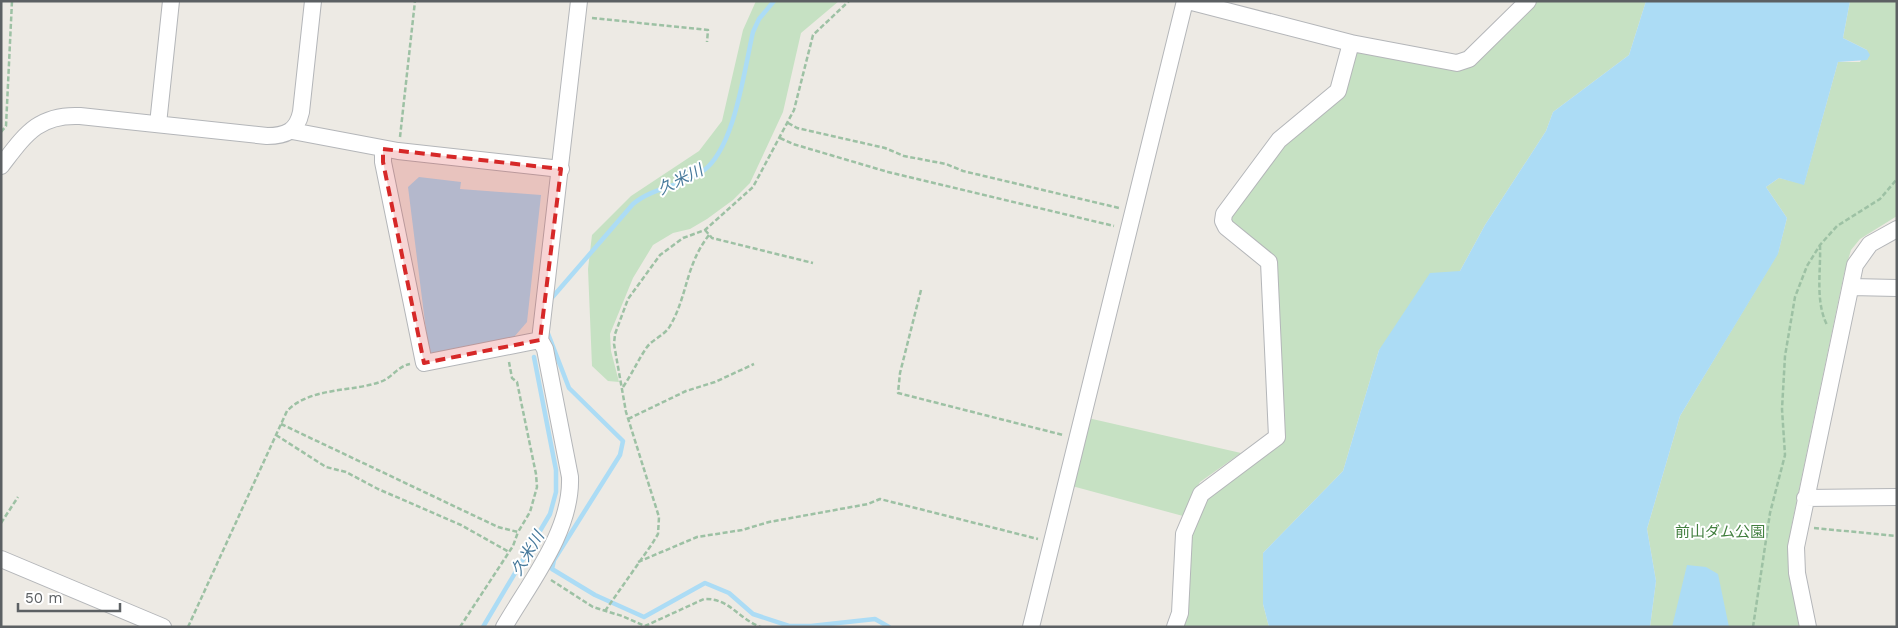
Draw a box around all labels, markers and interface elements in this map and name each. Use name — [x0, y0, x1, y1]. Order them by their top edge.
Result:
water label: 久米川 — [654, 160, 708, 199]
park label: 前山ダム公園 — [1675, 523, 1765, 541]
water label: 久米川 — [507, 526, 549, 579]
scale bar — [18, 580, 120, 612]
text: 50 m — [25, 589, 62, 607]

